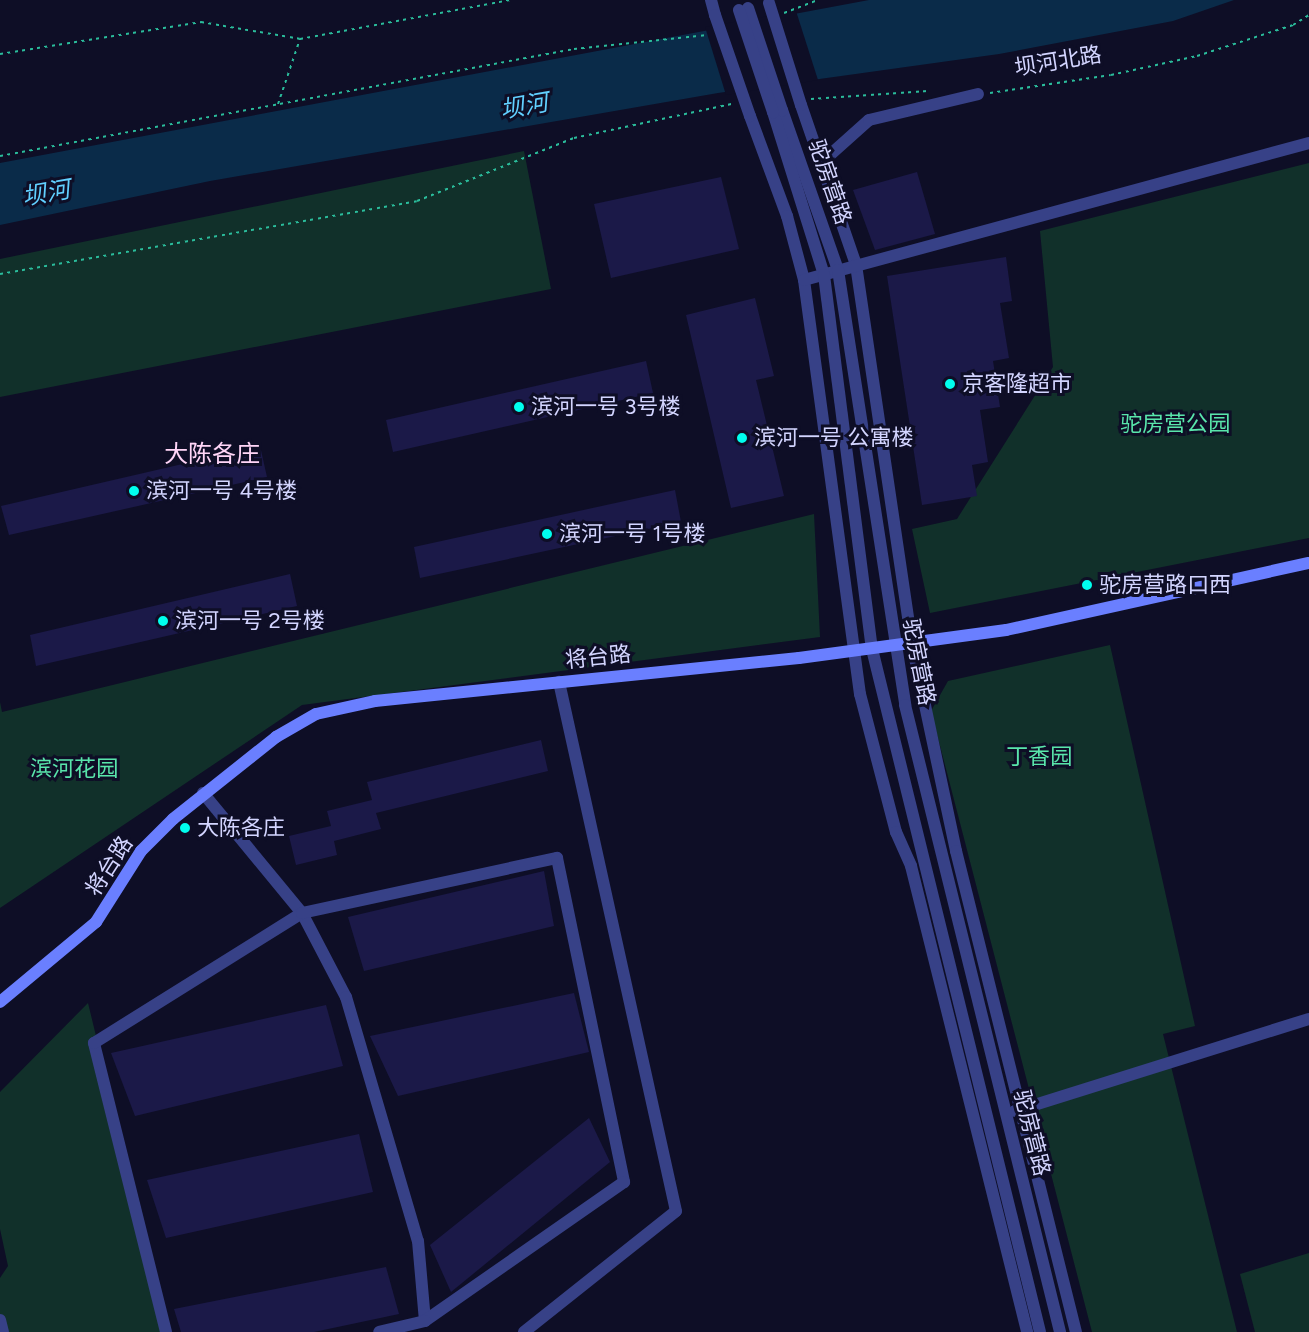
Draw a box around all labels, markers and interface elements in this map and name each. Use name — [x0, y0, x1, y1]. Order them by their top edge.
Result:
street label: 坝河北路 — [1012, 41, 1104, 81]
water label: 坝河 — [498, 88, 550, 124]
street label: 驼房营路 — [803, 136, 857, 228]
water label: 坝河 — [20, 175, 72, 211]
place label: 京客隆超市 — [962, 371, 1072, 397]
marker: 京客隆超市 — [943, 377, 957, 391]
place label: 滨河一号 3号楼 — [531, 394, 680, 420]
marker: 滨河一号 3号楼 — [512, 400, 526, 414]
park label: 驼房营公园 — [1120, 411, 1230, 437]
place label: 滨河一号 公寓楼 — [754, 425, 913, 451]
marker: 滨河一号 公寓楼 — [735, 431, 749, 445]
district label: 大陈各庄 — [164, 440, 260, 468]
place label: 滨河一号 4号楼 — [146, 478, 297, 504]
marker: 滨河一号 4号楼 — [127, 484, 141, 498]
place label: 滨河一号 1号楼 — [559, 521, 706, 547]
marker: 滨河一号 1号楼 — [540, 527, 554, 541]
place label: 驼房营路口西 — [1099, 572, 1231, 598]
marker: 驼房营路口西 — [1080, 578, 1094, 592]
place label: 滨河一号 2号楼 — [175, 608, 325, 634]
marker: 滨河一号 2号楼 — [156, 614, 170, 628]
street label: 驼房营路 — [898, 616, 940, 708]
street label: 将台路 — [564, 640, 632, 674]
park label: 丁香园 — [1006, 744, 1072, 770]
park label: 滨河花园 — [30, 756, 118, 782]
place label: 大陈各庄 — [197, 815, 285, 841]
marker: 大陈各庄 — [178, 821, 192, 835]
street label: 将台路 — [80, 831, 138, 901]
street label: 驼房营路 — [1009, 1087, 1055, 1179]

